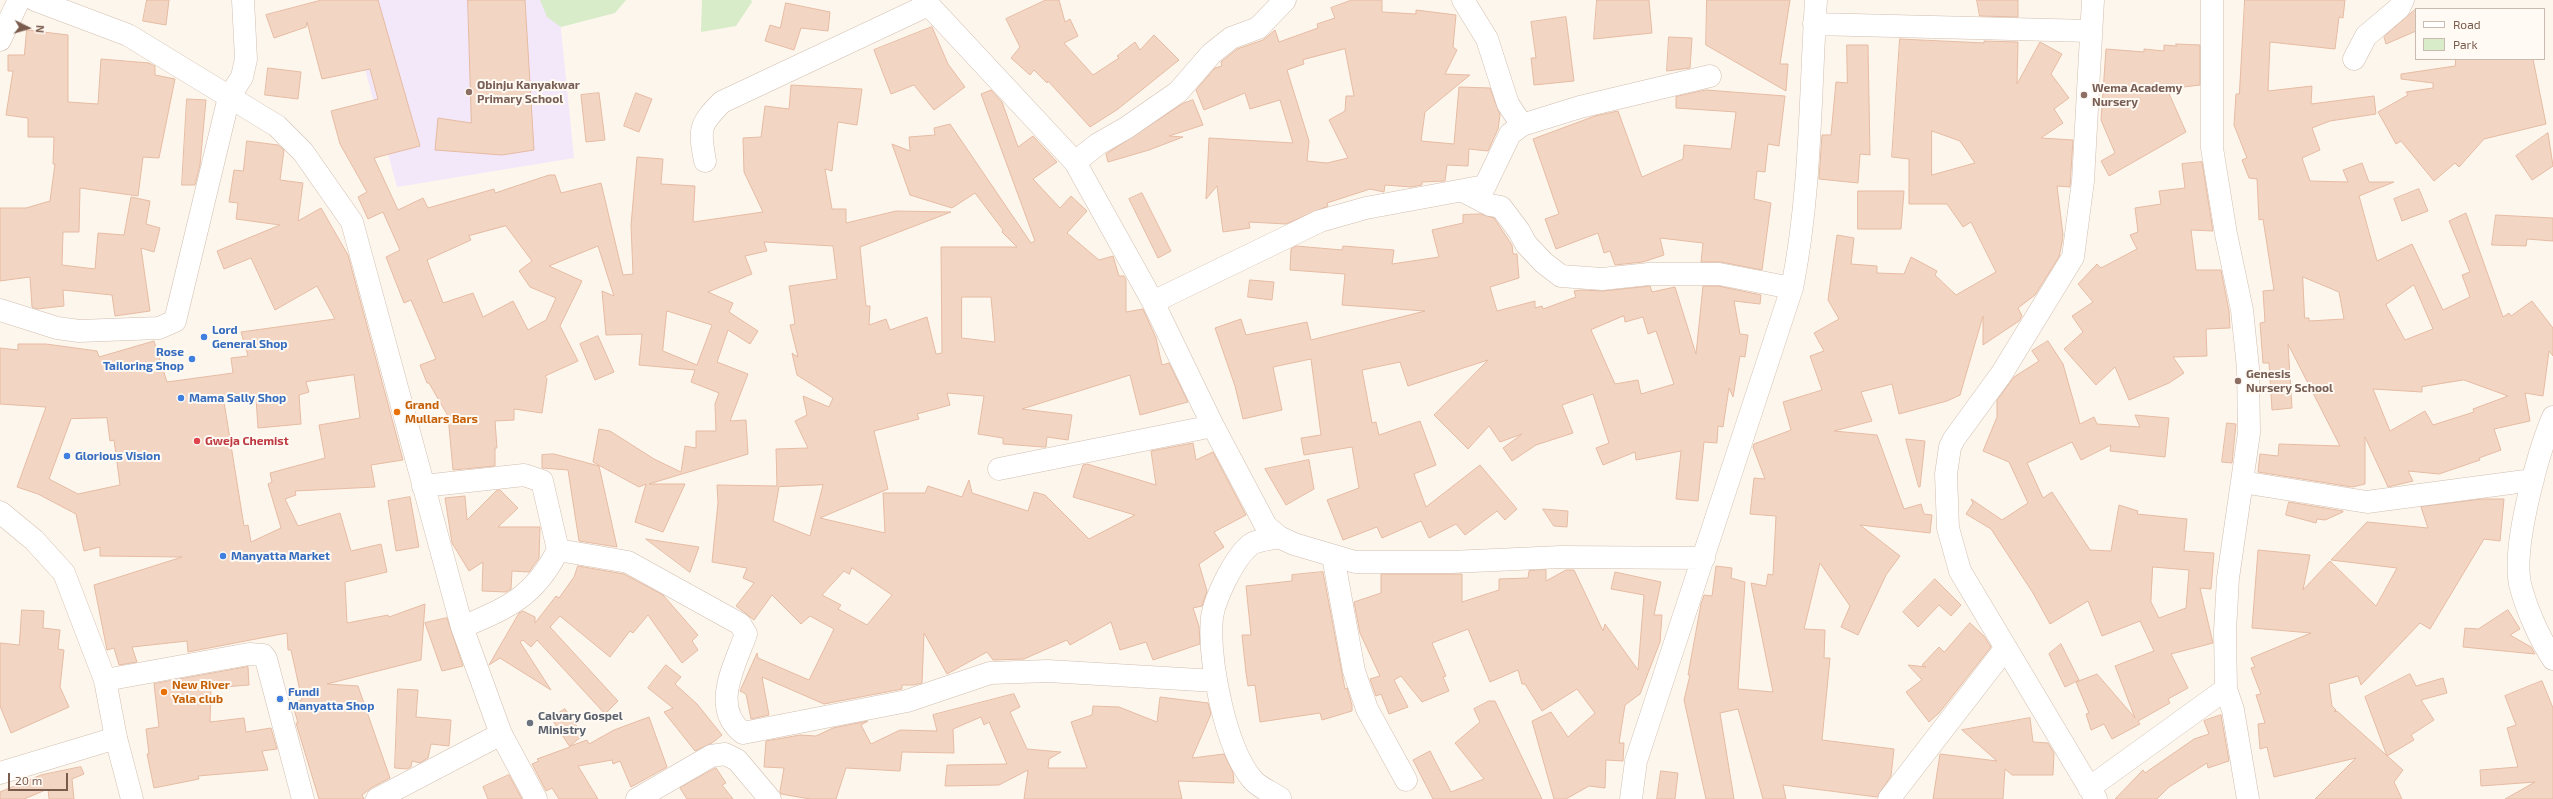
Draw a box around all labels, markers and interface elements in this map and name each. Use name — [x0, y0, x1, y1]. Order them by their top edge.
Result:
north arrow — [8, 8, 48, 48]
legend — [2415, 8, 2545, 60]
text: Road — [2453, 17, 2481, 31]
text: N — [34, 25, 47, 34]
text: Park — [2453, 37, 2478, 51]
place label: Obinju Kanyakwar Primary School — [477, 78, 580, 106]
place label: Wema Academy Nursery — [2092, 81, 2182, 109]
marker: Obinju Kanyakwar Primary School — [464, 87, 474, 97]
marker: Wema Academy Nursery — [2079, 90, 2089, 100]
place label: Lord General Shop — [212, 323, 288, 351]
marker: Lord General Shop — [199, 332, 209, 342]
place label: Rose Tailoring Shop — [103, 345, 184, 373]
marker: Rose Tailoring Shop — [187, 354, 197, 364]
place label: Genesis Nursery School — [2246, 367, 2333, 395]
marker: Genesis Nursery School — [2233, 376, 2243, 386]
place label: Mama Sally Shop — [189, 391, 286, 405]
marker: Mama Sally Shop — [176, 393, 186, 403]
place label: Grand Mullars Bars — [405, 398, 478, 426]
marker: Grand Mullars Bars — [392, 407, 402, 417]
place label: Gweja Chemist — [205, 434, 289, 448]
marker: Gweja Chemist — [192, 436, 202, 446]
place label: Glorious Vision — [75, 449, 160, 463]
marker: Glorious Vision — [62, 451, 72, 461]
place label: Manyatta Market — [231, 549, 330, 563]
marker: Manyatta Market — [218, 551, 228, 561]
place label: New River Yala club — [172, 678, 230, 706]
place label: Fundi Manyatta Shop — [288, 685, 374, 713]
marker: New River Yala club — [159, 687, 169, 697]
marker: Fundi Manyatta Shop — [275, 694, 285, 704]
place label: Calvary Gospel Ministry — [538, 709, 623, 737]
marker: Calvary Gospel Ministry — [525, 718, 535, 728]
scale bar — [10, 765, 70, 791]
text: 20 m — [15, 773, 42, 787]

